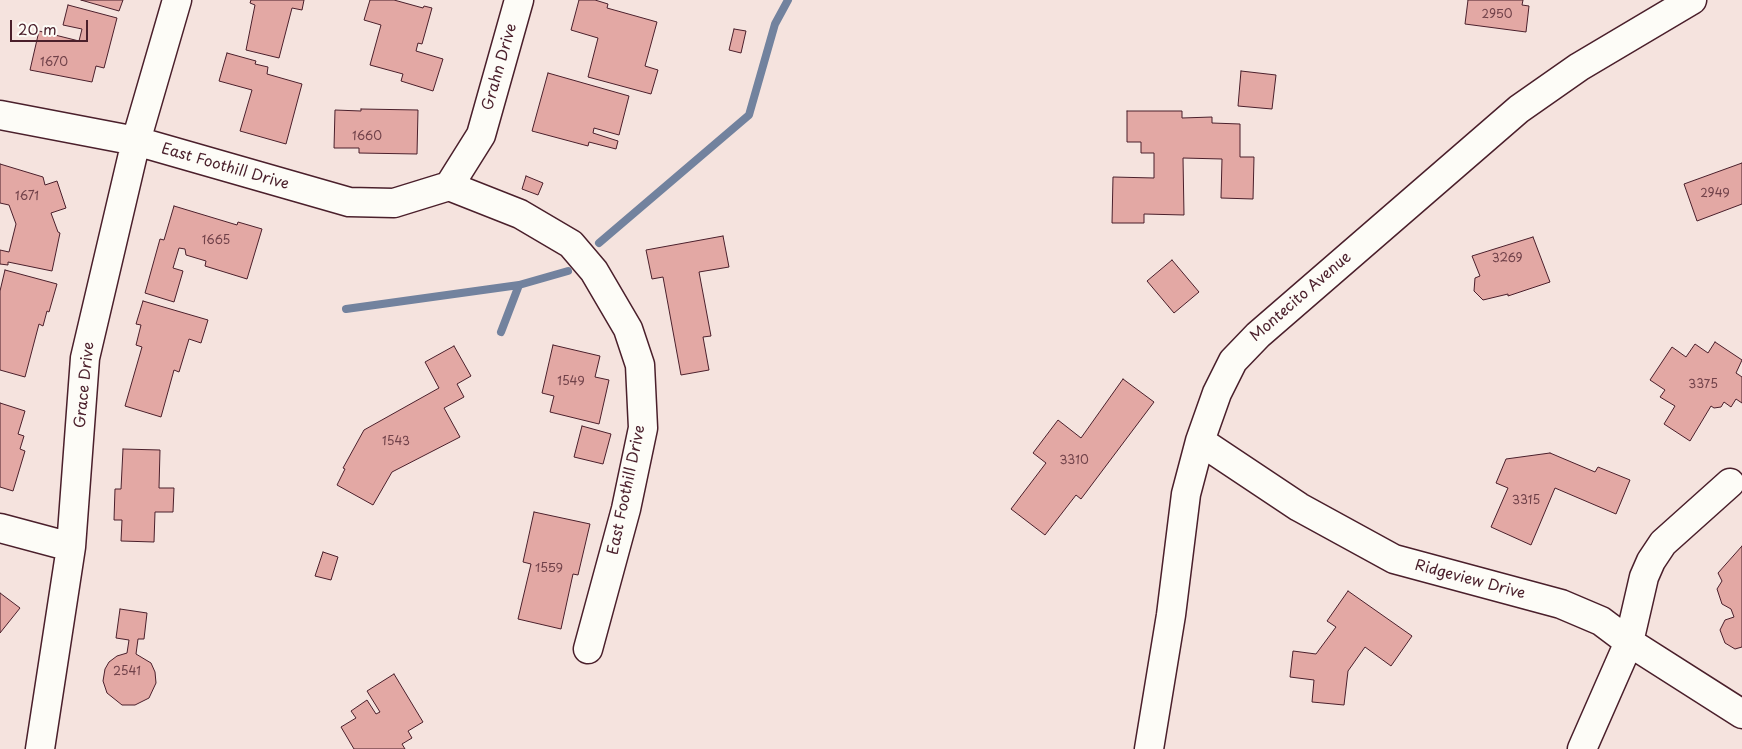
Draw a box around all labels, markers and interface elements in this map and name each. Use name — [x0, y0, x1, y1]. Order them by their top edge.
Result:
house number: 2950 — [1482, 8, 1512, 22]
scale bar — [12, 10, 90, 42]
text: 20 m — [18, 17, 57, 40]
street label: Grahn Drive — [479, 21, 521, 113]
house number: 1670 — [40, 56, 68, 70]
house number: 1660 — [352, 130, 382, 144]
street label: East Foothill Drive — [159, 140, 291, 194]
house number: 2949 — [1700, 187, 1730, 201]
house number: 1671 — [15, 190, 39, 204]
house number: 1665 — [202, 234, 230, 248]
street label: Montecito Avenue — [1247, 248, 1355, 346]
house number: 3269 — [1491, 252, 1523, 266]
street label: Grace Drive — [72, 341, 98, 429]
house number: 1549 — [557, 375, 585, 389]
house number: 3375 — [1688, 378, 1718, 392]
street label: East Foothill Drive — [604, 424, 650, 556]
house number: 1543 — [382, 435, 410, 449]
house number: 3310 — [1059, 454, 1089, 468]
house number: 3315 — [1512, 494, 1540, 508]
street label: Ridgeview Drive — [1413, 557, 1527, 603]
house number: 1559 — [535, 562, 563, 576]
house number: 2541 — [113, 665, 141, 679]

